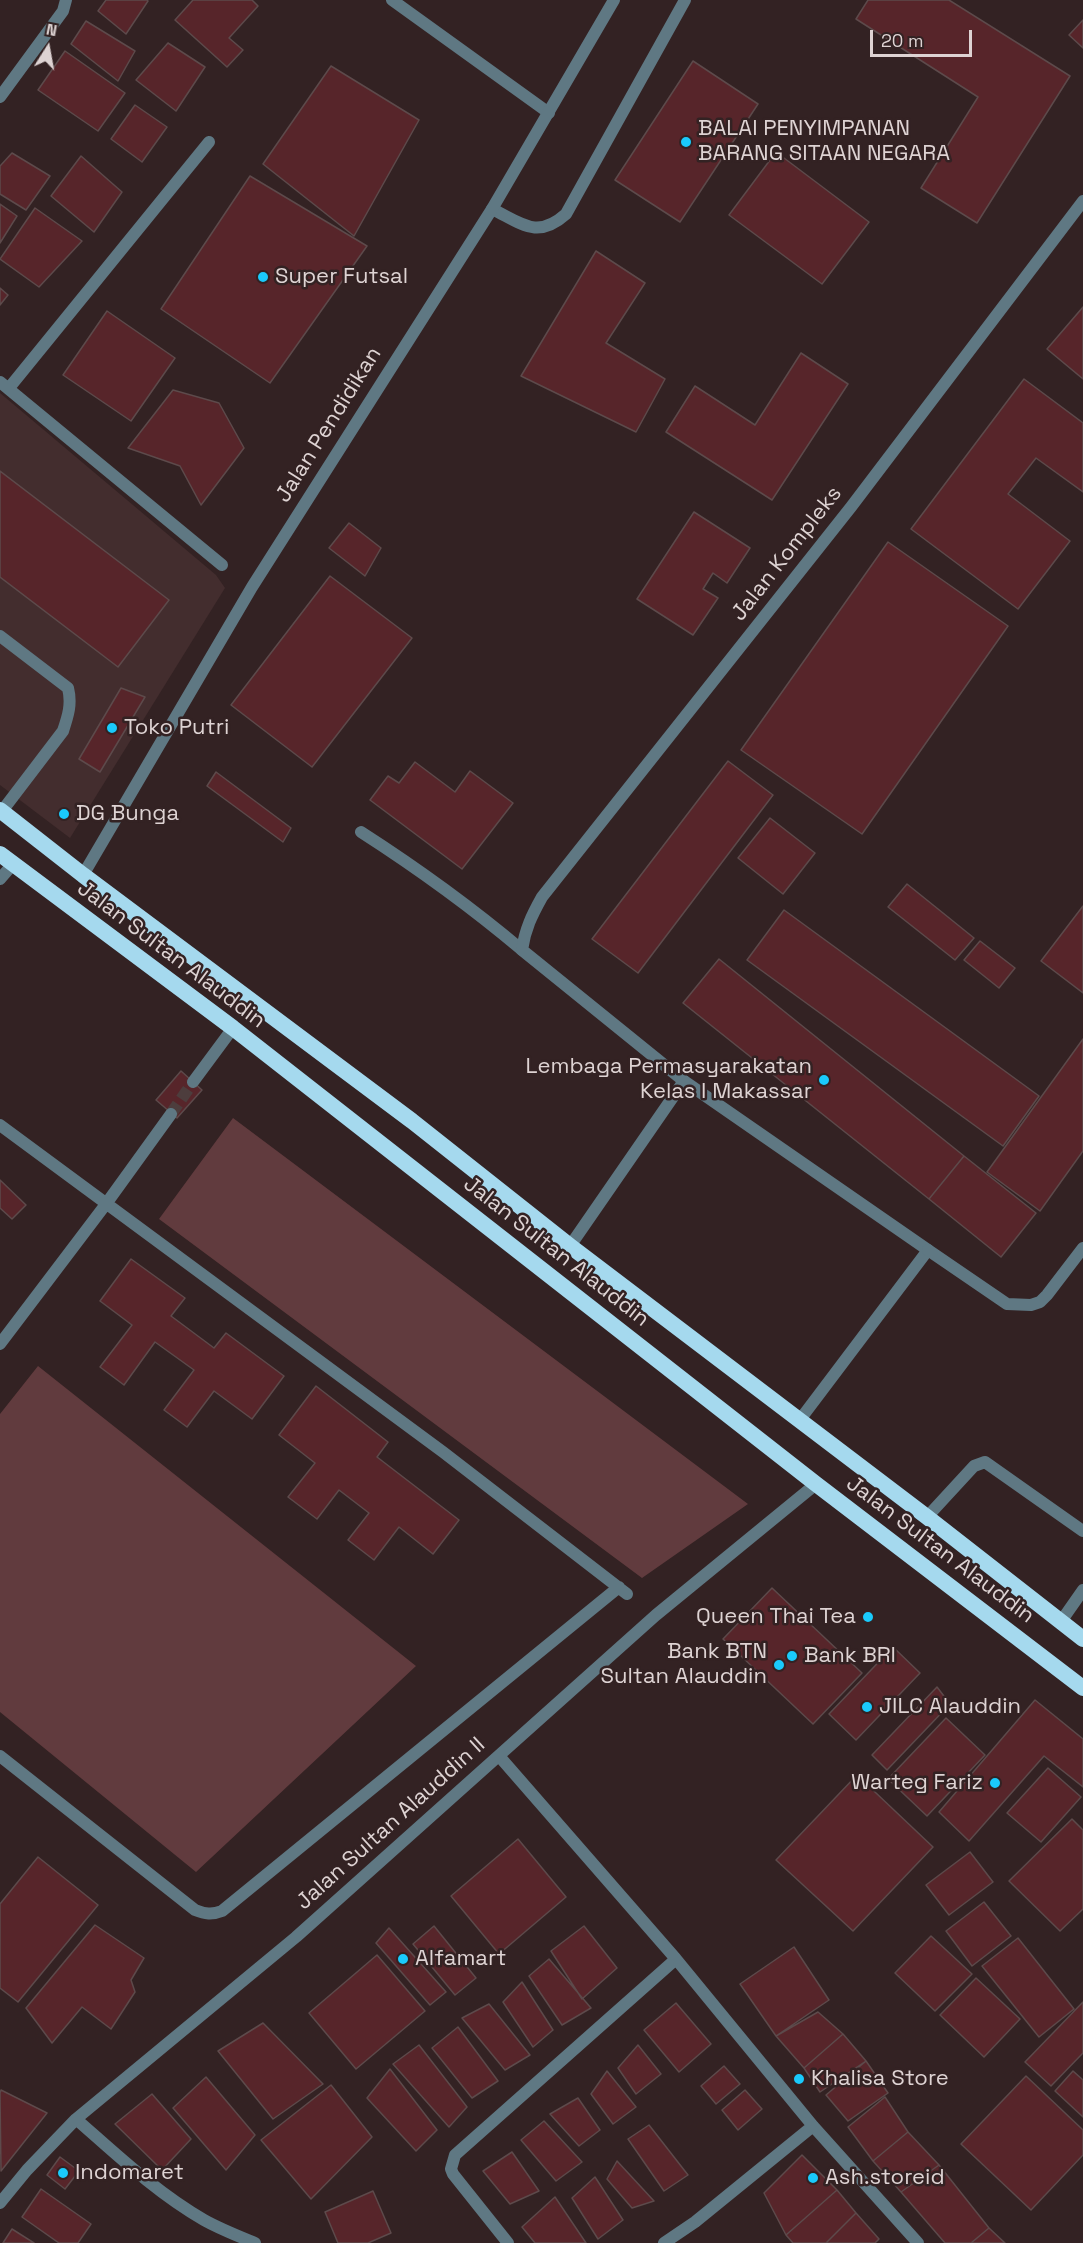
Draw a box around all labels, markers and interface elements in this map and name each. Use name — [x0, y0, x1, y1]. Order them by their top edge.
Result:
north arrow — [18, 18, 78, 78]
scale bar — [873, 18, 975, 56]
text: N — [44, 19, 59, 41]
text: 20 m — [881, 29, 924, 52]
place label: BALAI PENYIMPANAN BARANG SITAAN NEGARA — [698, 116, 950, 168]
marker: BALAI PENYIMPANAN BARANG SITAAN NEGARA — [679, 135, 693, 149]
place label: Super Futsal — [275, 264, 408, 290]
marker: Super Futsal — [256, 270, 270, 284]
street label: Jalan Pendidikan — [270, 342, 388, 508]
street label: Jalan Kompleks — [726, 481, 848, 627]
place label: Toko Putri — [124, 715, 229, 741]
marker: Toko Putri — [105, 721, 119, 735]
place label: DG Bunga — [76, 801, 179, 827]
marker: DG Bunga — [57, 807, 71, 821]
street label: Jalan Sultan Alauddin — [72, 876, 270, 1034]
place label: Lembaga Permasyarakatan Kelas I Makassar — [526, 1054, 812, 1106]
marker: Lembaga Permasyarakatan Kelas I Makassar — [817, 1073, 831, 1087]
street label: Jalan Sultan Alauddin — [458, 1171, 654, 1333]
street label: Jalan Sultan Alauddin — [841, 1471, 1039, 1629]
place label: Queen Thai Tea — [696, 1604, 856, 1630]
marker: Queen Thai Tea — [861, 1610, 875, 1624]
place label: Bank BTN Sultan Alauddin — [601, 1639, 767, 1690]
place label: Bank BRI — [804, 1643, 896, 1669]
marker: Bank BRI — [785, 1649, 799, 1663]
marker: Bank BTN Sultan Alauddin — [772, 1658, 786, 1672]
place label: JILC Alauddin — [879, 1694, 1021, 1720]
marker: JILC Alauddin — [860, 1700, 874, 1714]
street label: Jalan Sultan Alauddin II — [291, 1732, 491, 1916]
place label: Warteg Fariz — [851, 1770, 983, 1796]
marker: Warteg Fariz — [988, 1776, 1002, 1790]
place label: Alfamart — [415, 1946, 506, 1972]
marker: Alfamart — [396, 1952, 410, 1966]
place label: Khalisa Store — [811, 2066, 949, 2092]
marker: Khalisa Store — [792, 2072, 806, 2086]
place label: Indomaret — [75, 2160, 184, 2186]
place label: Ash.storeid — [825, 2165, 945, 2191]
marker: Indomaret — [56, 2166, 70, 2180]
marker: Ash.storeid — [806, 2171, 820, 2185]

